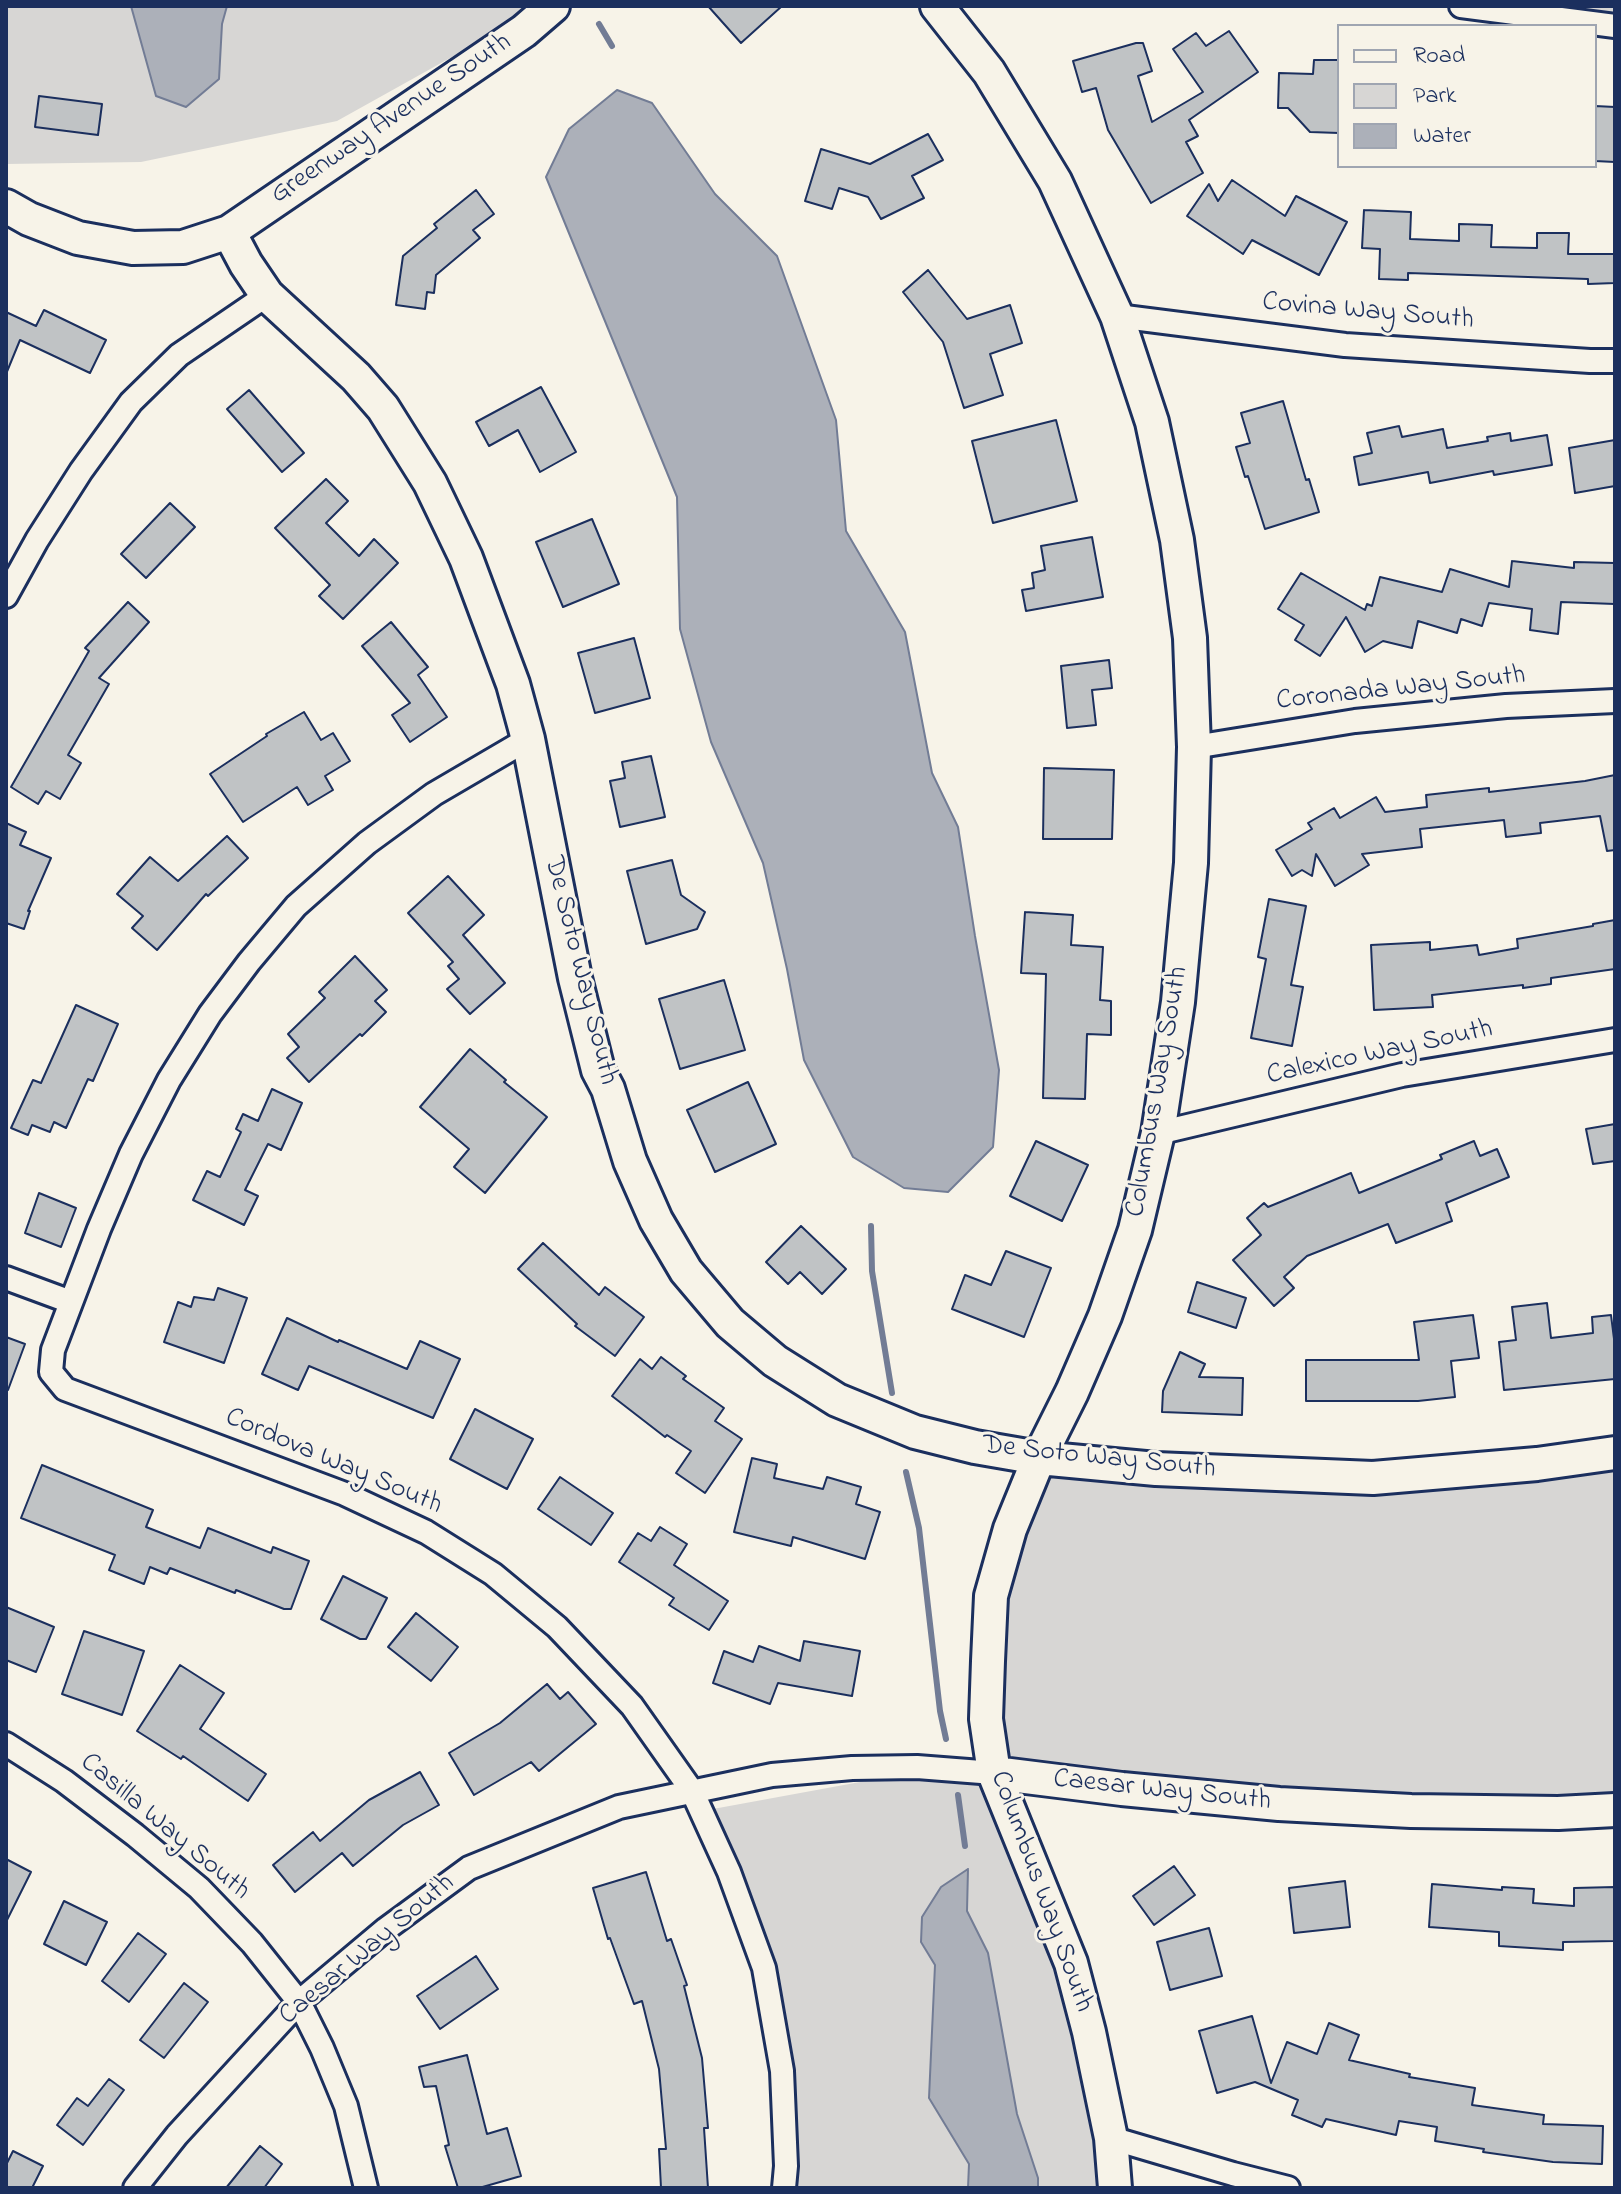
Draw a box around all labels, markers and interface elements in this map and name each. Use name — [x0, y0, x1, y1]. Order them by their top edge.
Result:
legend — [1337, 24, 1597, 168]
street label: Greenway Avenue South — [265, 27, 519, 213]
text: Road — [1413, 39, 1465, 74]
text: Park — [1413, 79, 1456, 114]
text: Water — [1413, 119, 1471, 154]
street label: Covina Way South — [1261, 287, 1475, 339]
street label: Coronada Way South — [1275, 660, 1527, 720]
street label: De Soto Way South — [534, 853, 624, 1089]
street label: Columbus Way South — [1120, 964, 1198, 1220]
street label: Calexico Way South — [1264, 1014, 1496, 1094]
street label: Cordova Way South — [219, 1402, 447, 1524]
street label: De Soto Way South — [981, 1430, 1217, 1488]
street label: Casilla Way South — [72, 1747, 256, 1909]
street label: Caesar Way South — [1052, 1764, 1272, 1820]
street label: Columbus Way South — [981, 1767, 1099, 2017]
street label: Caesar Way South — [273, 1868, 463, 2034]

